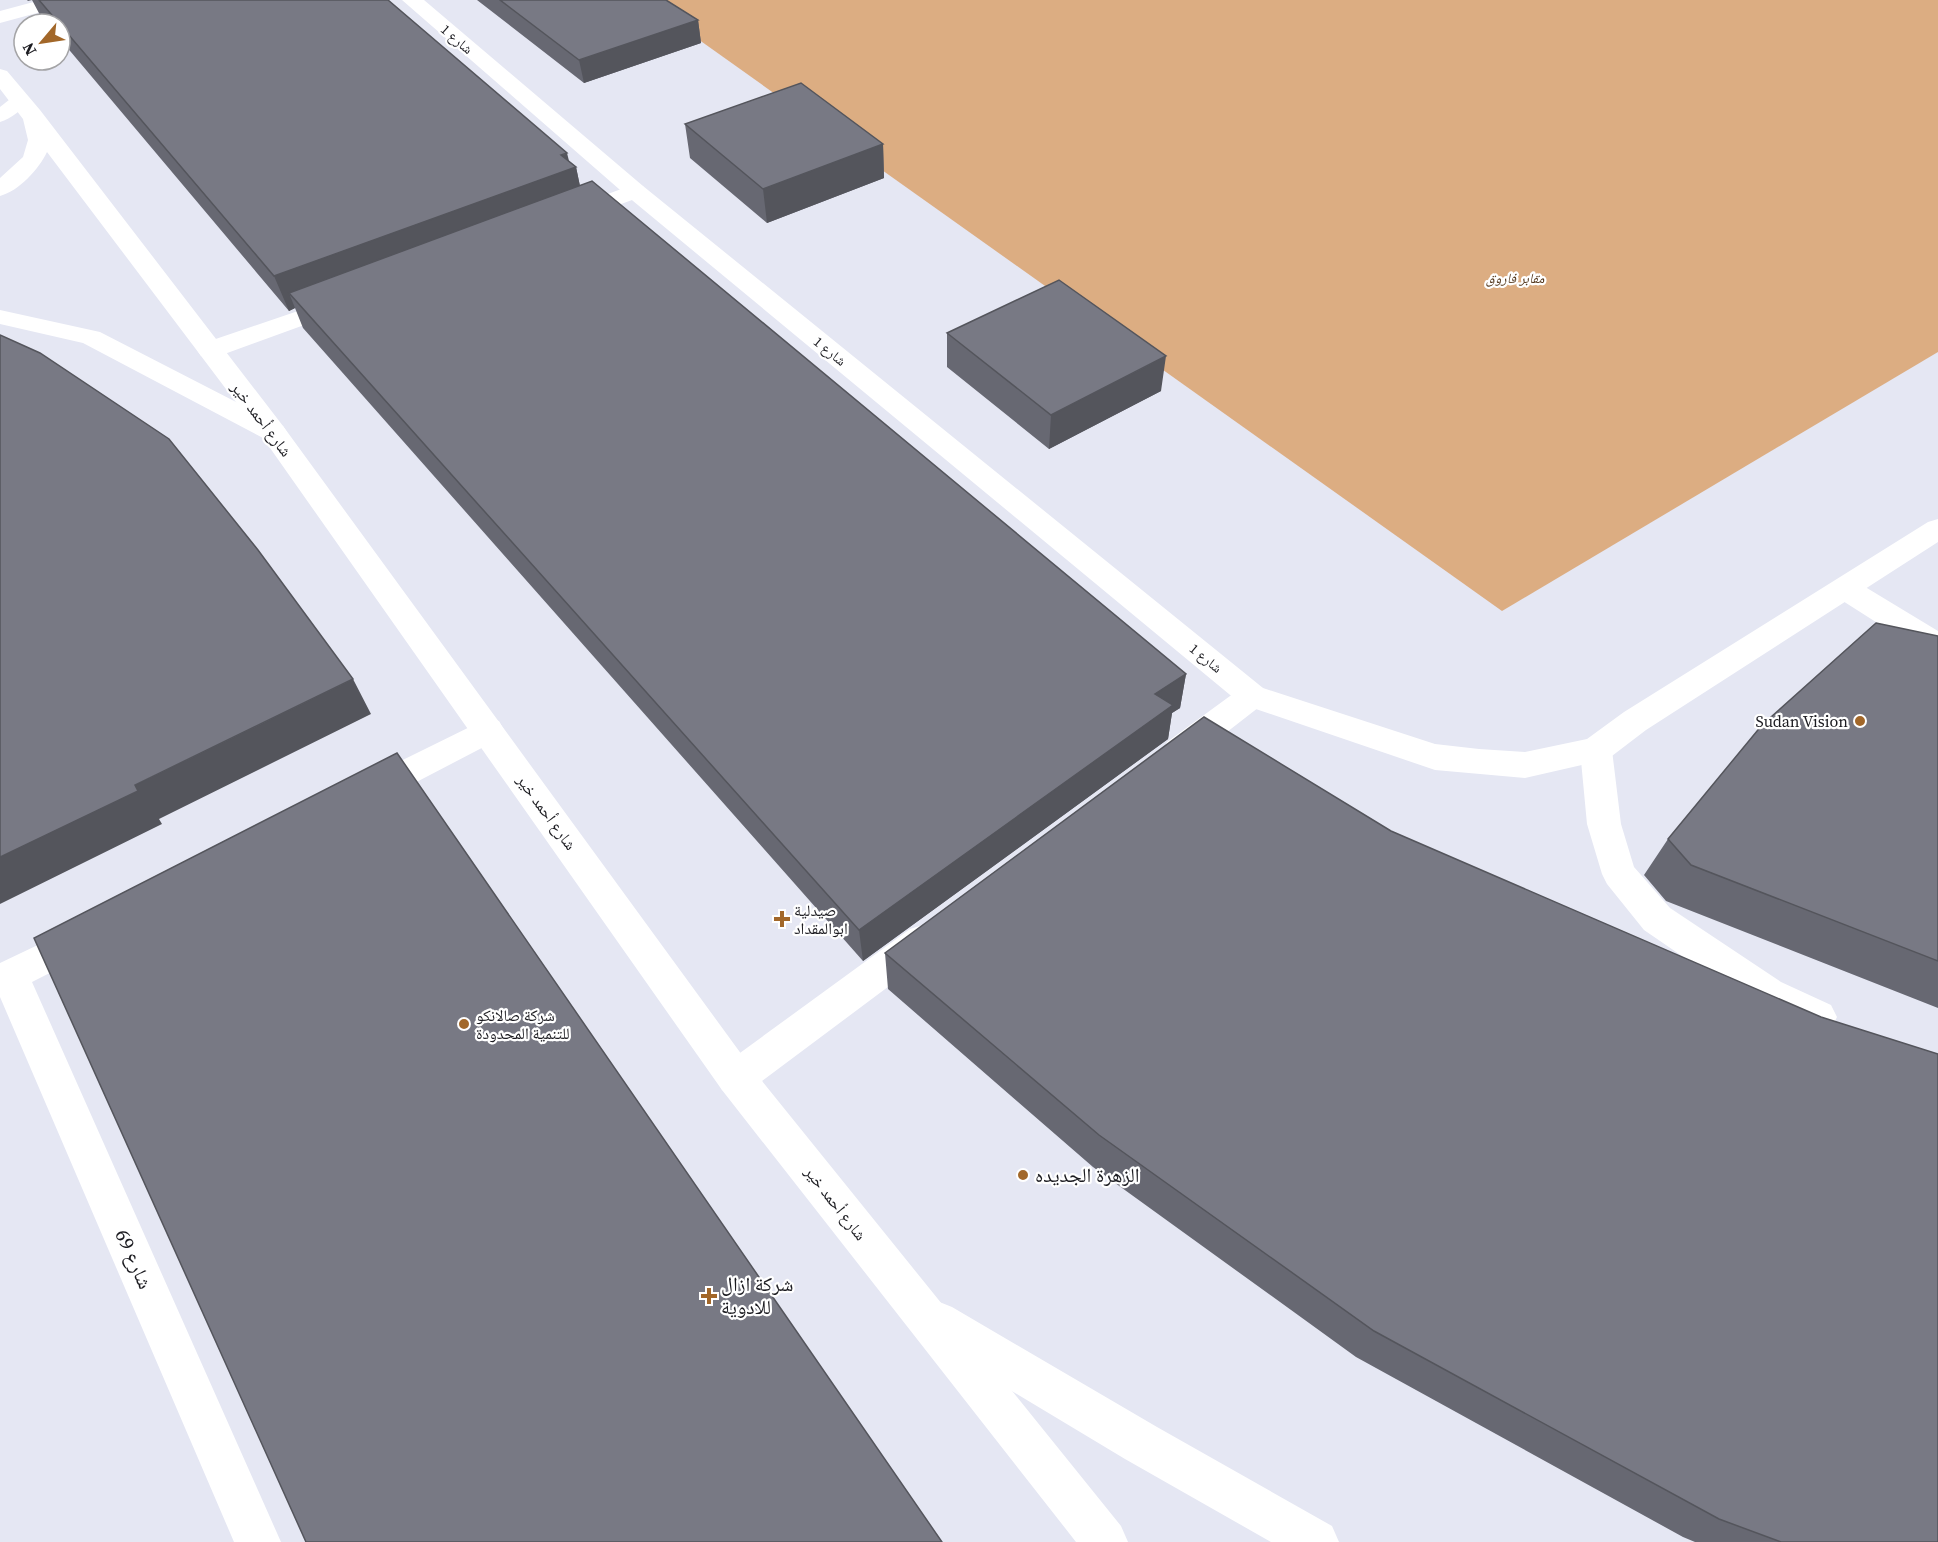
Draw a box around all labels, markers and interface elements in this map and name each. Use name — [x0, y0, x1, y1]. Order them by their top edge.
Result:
north arrow — [12, 12, 72, 72]
street label: شارع 1 — [437, 19, 477, 59]
text: N — [16, 39, 41, 60]
park label: مقابر فاروق — [1486, 268, 1545, 288]
street label: شارع 1 — [809, 332, 851, 370]
street label: شارع أحمد خير — [226, 376, 297, 461]
street label: شارع 1 — [1185, 639, 1227, 677]
place label: Sudan Vision — [1756, 710, 1848, 732]
marker: Sudan Vision — [1853, 714, 1867, 728]
street label: شارع أحمد خير — [512, 769, 582, 854]
place label: صيدلية ابوالمقداد — [794, 899, 848, 939]
marker: صيدلية ابوالمقداد — [775, 912, 789, 926]
place label: شركة صالانكو للتنمية المحدودة — [476, 1004, 570, 1044]
marker: شركة صالانكو للتنمية المحدودة — [457, 1017, 471, 1031]
street label: شارع أحمد خير — [799, 1161, 872, 1245]
place label: الزهرة الجديده — [1035, 1161, 1139, 1189]
marker: الزهرة الجديده — [1016, 1168, 1030, 1182]
street label: شارع 69 — [108, 1225, 160, 1293]
place label: شركة ازال للادوية — [721, 1270, 793, 1321]
marker: شركة ازال للادوية — [702, 1289, 716, 1303]

